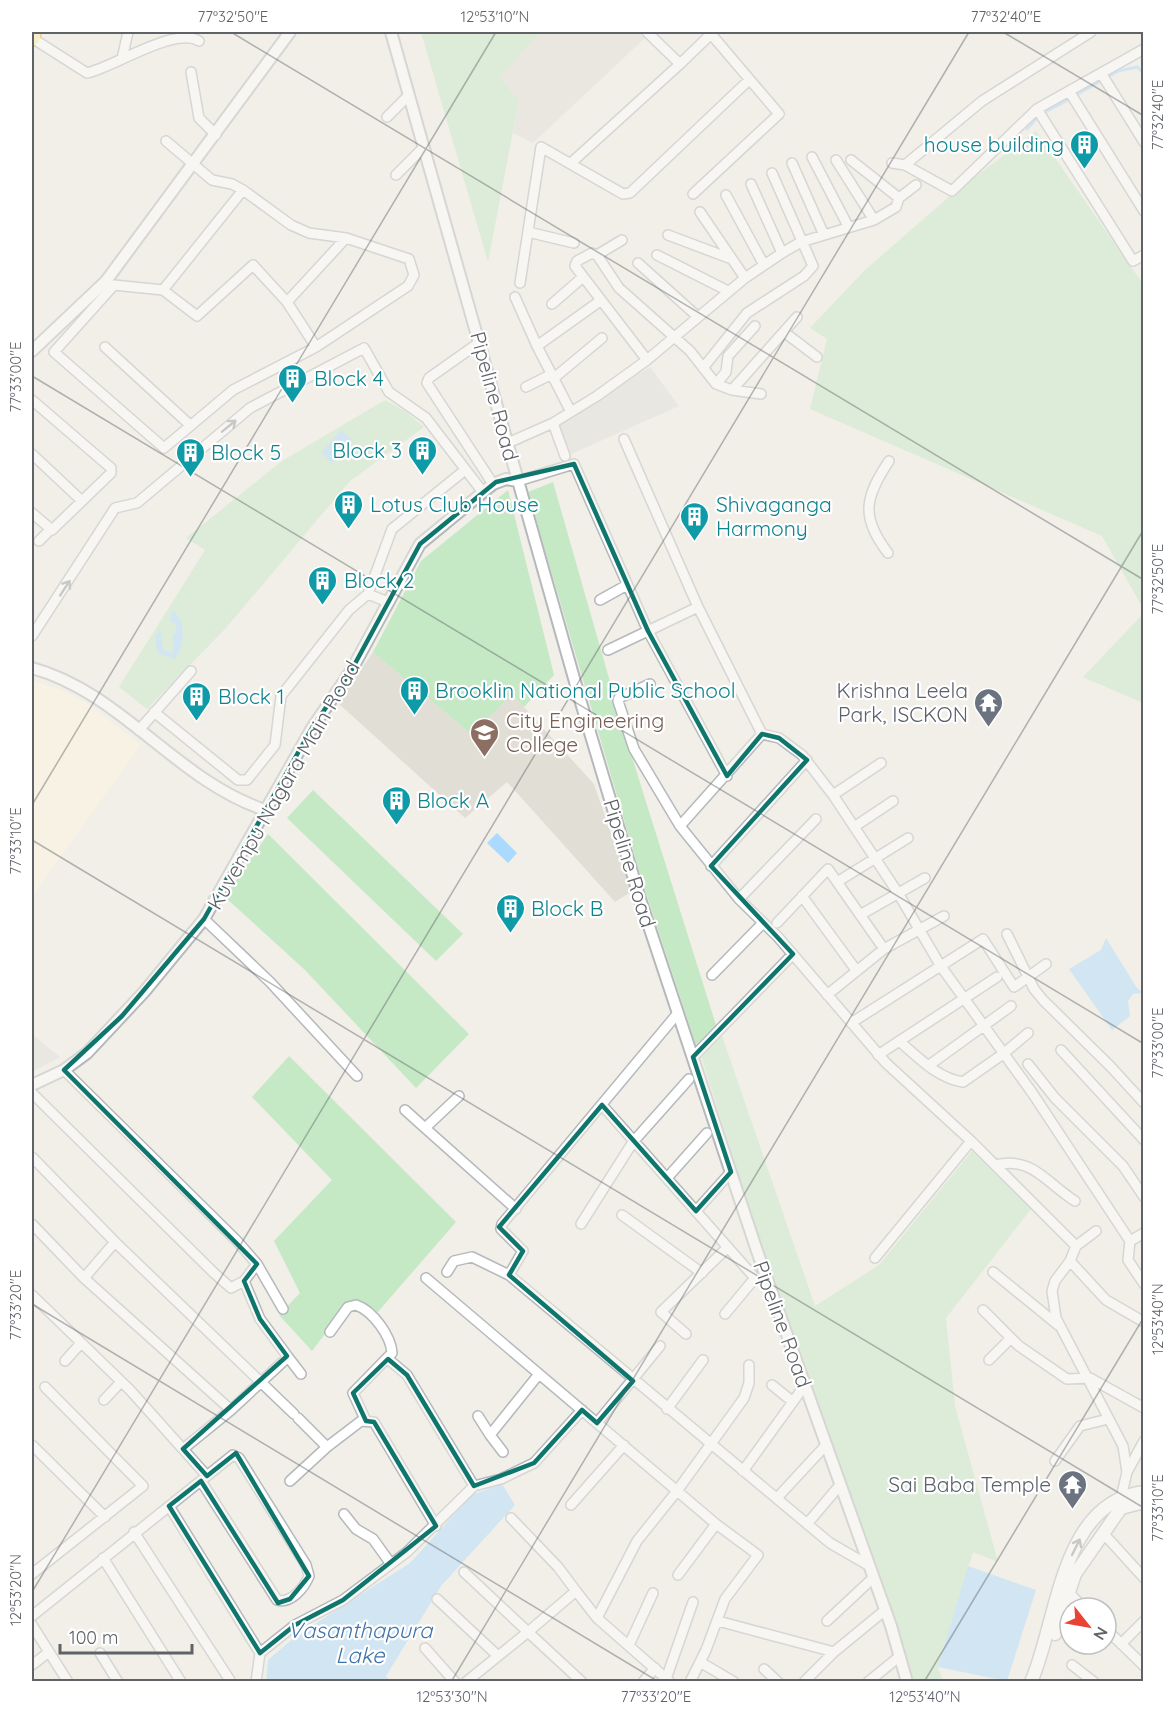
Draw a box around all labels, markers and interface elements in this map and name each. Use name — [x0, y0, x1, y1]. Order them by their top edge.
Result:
text: 77°32'50"E — [198, 7, 268, 26]
text: 12°53'10"N — [461, 7, 529, 26]
text: 77°32'40"E — [971, 7, 1041, 26]
text: 77°32'40"E — [1148, 80, 1167, 150]
building icon: house building — [1069, 128, 1101, 170]
place label: house building — [924, 131, 1064, 157]
street label: Pipeline Road — [465, 329, 525, 463]
text: 77°33'00"E — [6, 341, 25, 413]
building icon: Block 4 — [277, 362, 309, 404]
place label: Block 4 — [314, 365, 384, 391]
one-way arrow — [220, 420, 236, 433]
building icon: Block 3 — [407, 434, 439, 476]
building icon: Block 5 — [174, 436, 206, 478]
place label: Block 3 — [332, 437, 402, 463]
place label: Block 5 — [211, 439, 281, 465]
building icon: Lotus Club House — [333, 488, 365, 530]
place label: Lotus Club House — [370, 491, 539, 517]
place label: Shivaganga Harmony — [716, 491, 832, 541]
building icon: Shivaganga Harmony — [679, 500, 711, 542]
text: 77°32'50"E — [1148, 544, 1167, 614]
building icon: Block 2 — [307, 564, 339, 606]
place label: Block 2 — [344, 567, 414, 593]
one-way arrow — [59, 580, 71, 596]
street label: Kuvempu Nagara Main Road — [201, 656, 365, 914]
building icon: Brooklin National Public School — [398, 674, 430, 716]
place label: Brooklin National Public School — [435, 677, 736, 703]
place label: Krishna Leela Park, ISCKON — [837, 677, 968, 727]
building icon: Block 1 — [181, 680, 213, 722]
place label: Block 1 — [218, 683, 285, 709]
temple icon: Krishna Leela Park, ISCKON — [973, 686, 1005, 728]
place label: City Engineering College — [506, 707, 664, 757]
school or university icon: City Engineering College — [469, 716, 501, 758]
building icon: Block A — [380, 784, 412, 826]
place label: Block A — [417, 787, 489, 813]
street label: Pipeline Road — [598, 796, 662, 930]
text: 77°33'10"E — [6, 807, 25, 875]
building icon: Block B — [494, 892, 526, 934]
place label: Block B — [531, 895, 603, 921]
text: 77°33'00"E — [1148, 1007, 1167, 1079]
street label: Pipeline Road — [748, 1257, 818, 1391]
text: 77°33'20"E — [6, 1270, 25, 1340]
text: 12°53'40"N — [1148, 1283, 1167, 1355]
temple icon: Sai Baba Temple — [1056, 1468, 1088, 1510]
place label: Sai Baba Temple — [888, 1471, 1051, 1497]
text: 77°33'10"E — [1148, 1474, 1167, 1542]
one-way arrow — [1071, 1538, 1082, 1556]
text: 12°53'20"N — [6, 1554, 25, 1626]
north arrow — [1058, 1596, 1118, 1656]
water label: Vasanthapura Lake — [288, 1616, 434, 1669]
scale bar — [60, 1617, 192, 1655]
text: N — [1089, 1624, 1112, 1644]
text: 100 m — [69, 1626, 118, 1649]
text: 12°53'30"N — [416, 1687, 488, 1706]
text: 77°33'20"E — [621, 1687, 691, 1706]
text: 12°53'40"N — [889, 1687, 961, 1706]

